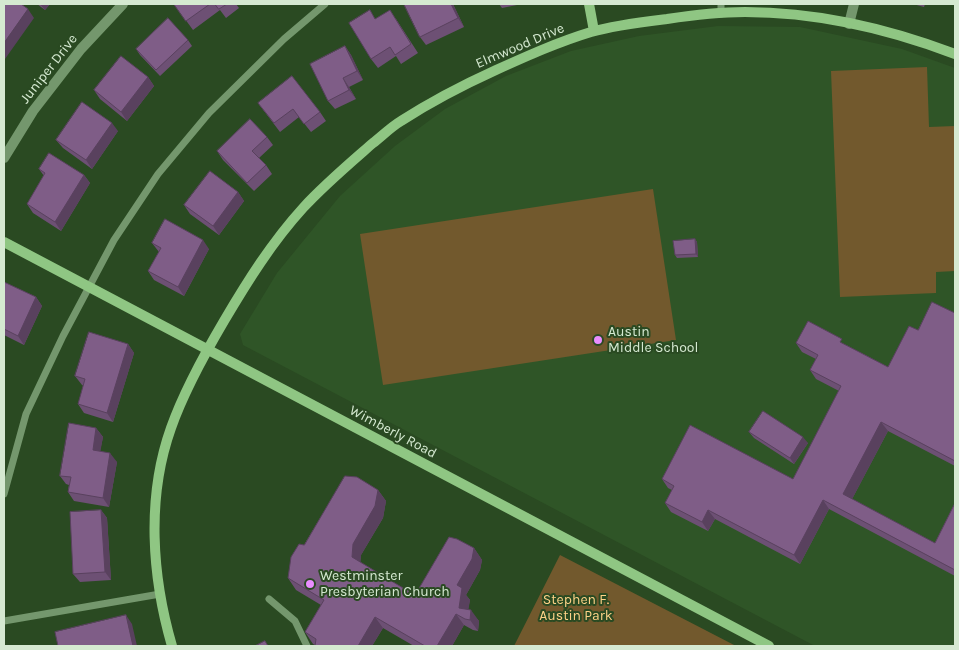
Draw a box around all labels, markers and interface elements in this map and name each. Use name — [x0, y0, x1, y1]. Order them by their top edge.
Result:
street label: Elmwood Drive — [473, 20, 567, 72]
street label: Juniper Drive — [17, 31, 81, 107]
place label: Austin Middle School — [608, 324, 698, 357]
marker: Austin Middle School — [592, 334, 604, 346]
street label: Wimberly Road — [347, 402, 439, 462]
place label: Westminster Presbyterian Church — [320, 568, 450, 600]
marker: Westminster Presbyterian Church — [304, 578, 316, 590]
park label: Stephen F. Austin Park — [539, 592, 613, 624]

